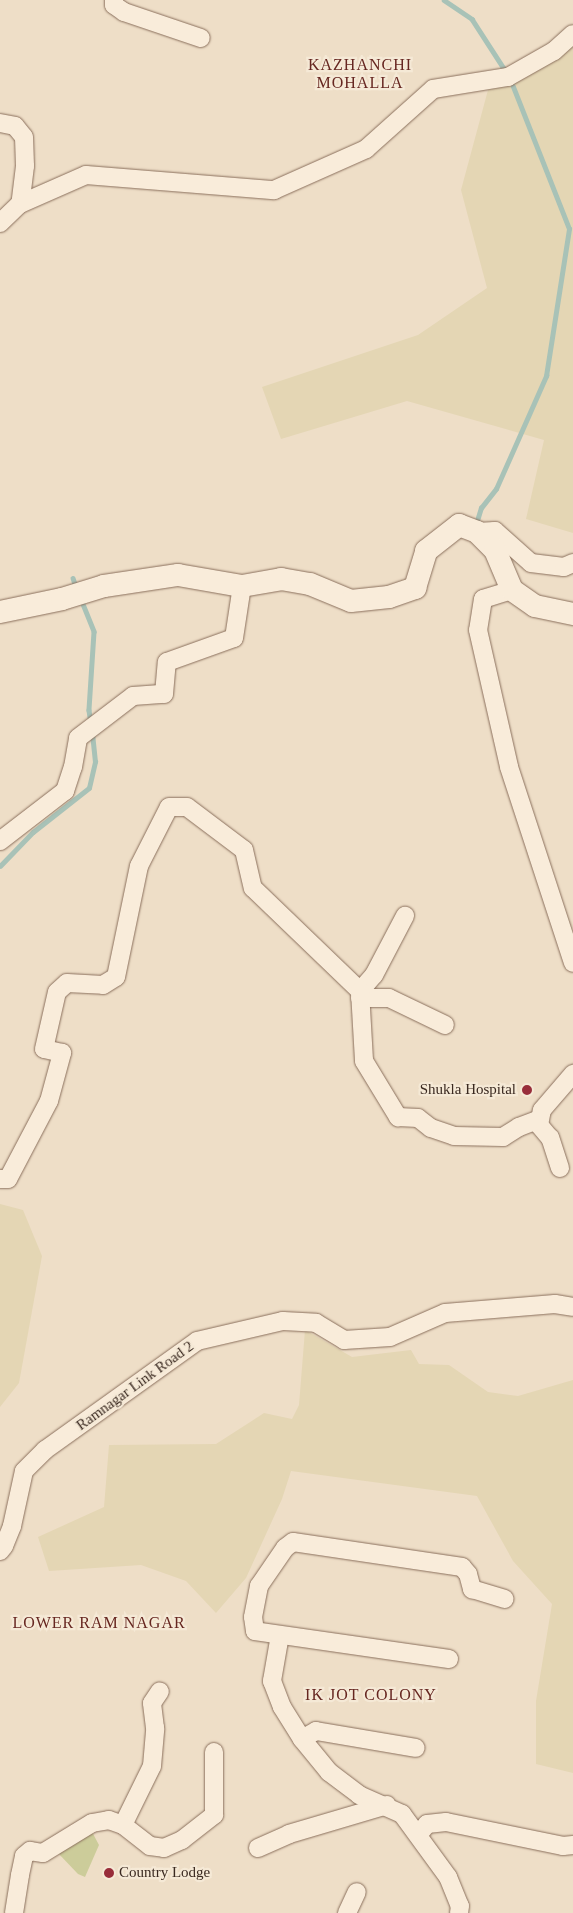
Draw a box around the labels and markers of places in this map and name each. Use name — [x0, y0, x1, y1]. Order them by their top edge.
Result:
place label: Shukla Hospital — [420, 1081, 516, 1099]
marker: Shukla Hospital — [520, 1083, 534, 1097]
place label: Country Lodge — [119, 1864, 210, 1882]
marker: Country Lodge — [103, 1867, 115, 1879]

